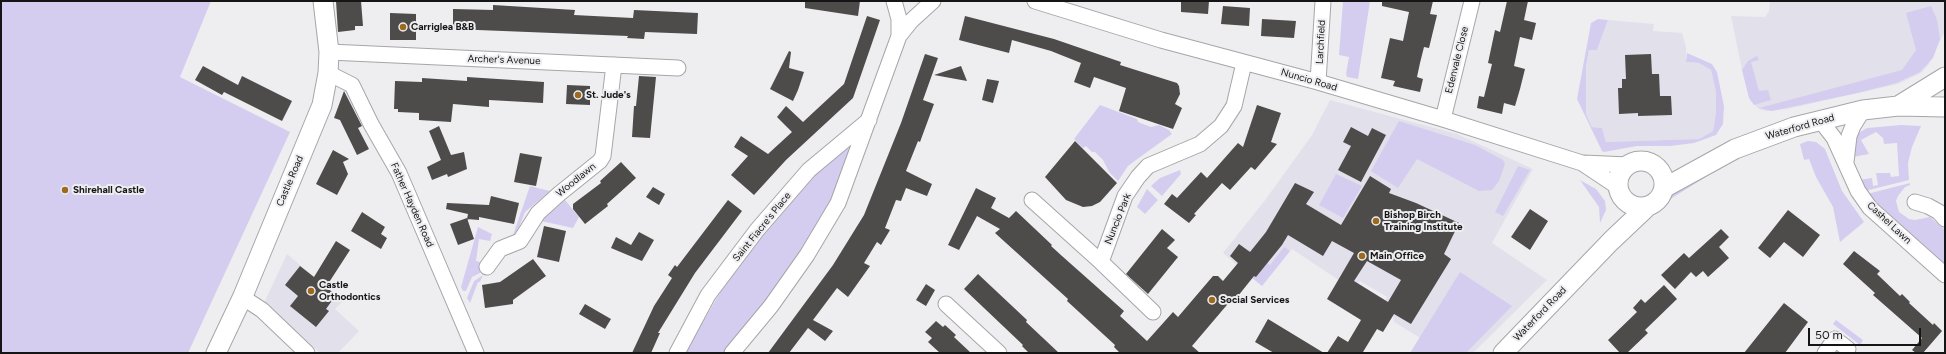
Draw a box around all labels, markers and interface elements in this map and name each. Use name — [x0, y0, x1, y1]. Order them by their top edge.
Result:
street label: Larchfield — [1314, 20, 1328, 64]
place label: Carriglea B&B — [411, 21, 474, 33]
marker: Carriglea B&B — [398, 22, 408, 32]
street label: Edenvale Close — [1443, 25, 1471, 95]
street label: Archer's Avenue — [467, 53, 541, 67]
street label: Nuncio Road — [1280, 66, 1338, 94]
place label: St. Jude's — [586, 89, 631, 101]
marker: St. Jude's — [573, 90, 583, 100]
street label: Waterford Road — [1764, 111, 1836, 143]
street label: Castle Road — [274, 154, 306, 208]
street label: Woodlawn — [554, 160, 598, 200]
street label: Father Hayden Road — [388, 161, 436, 249]
place label: Shirehall Castle — [73, 184, 144, 196]
marker: Shirehall Castle — [60, 185, 70, 195]
street label: Saint Fiacre's Place — [730, 190, 794, 264]
street label: Nuncio Park — [1102, 192, 1134, 246]
street label: Cashel Lawn — [1864, 199, 1914, 247]
place label: Bishop Birch Training Institute — [1384, 209, 1463, 232]
marker: Bishop Birch Training Institute — [1371, 216, 1381, 226]
place label: Main Office — [1370, 250, 1424, 262]
marker: Main Office — [1357, 251, 1367, 261]
place label: Castle Orthodontics — [319, 279, 380, 302]
street label: Waterford Road — [1511, 284, 1569, 344]
marker: Castle Orthodontics — [306, 286, 316, 296]
place label: Social Services — [1220, 294, 1289, 306]
marker: Social Services — [1207, 295, 1217, 305]
scale bar — [1810, 320, 1923, 346]
text: 50 m — [1815, 328, 1843, 342]

